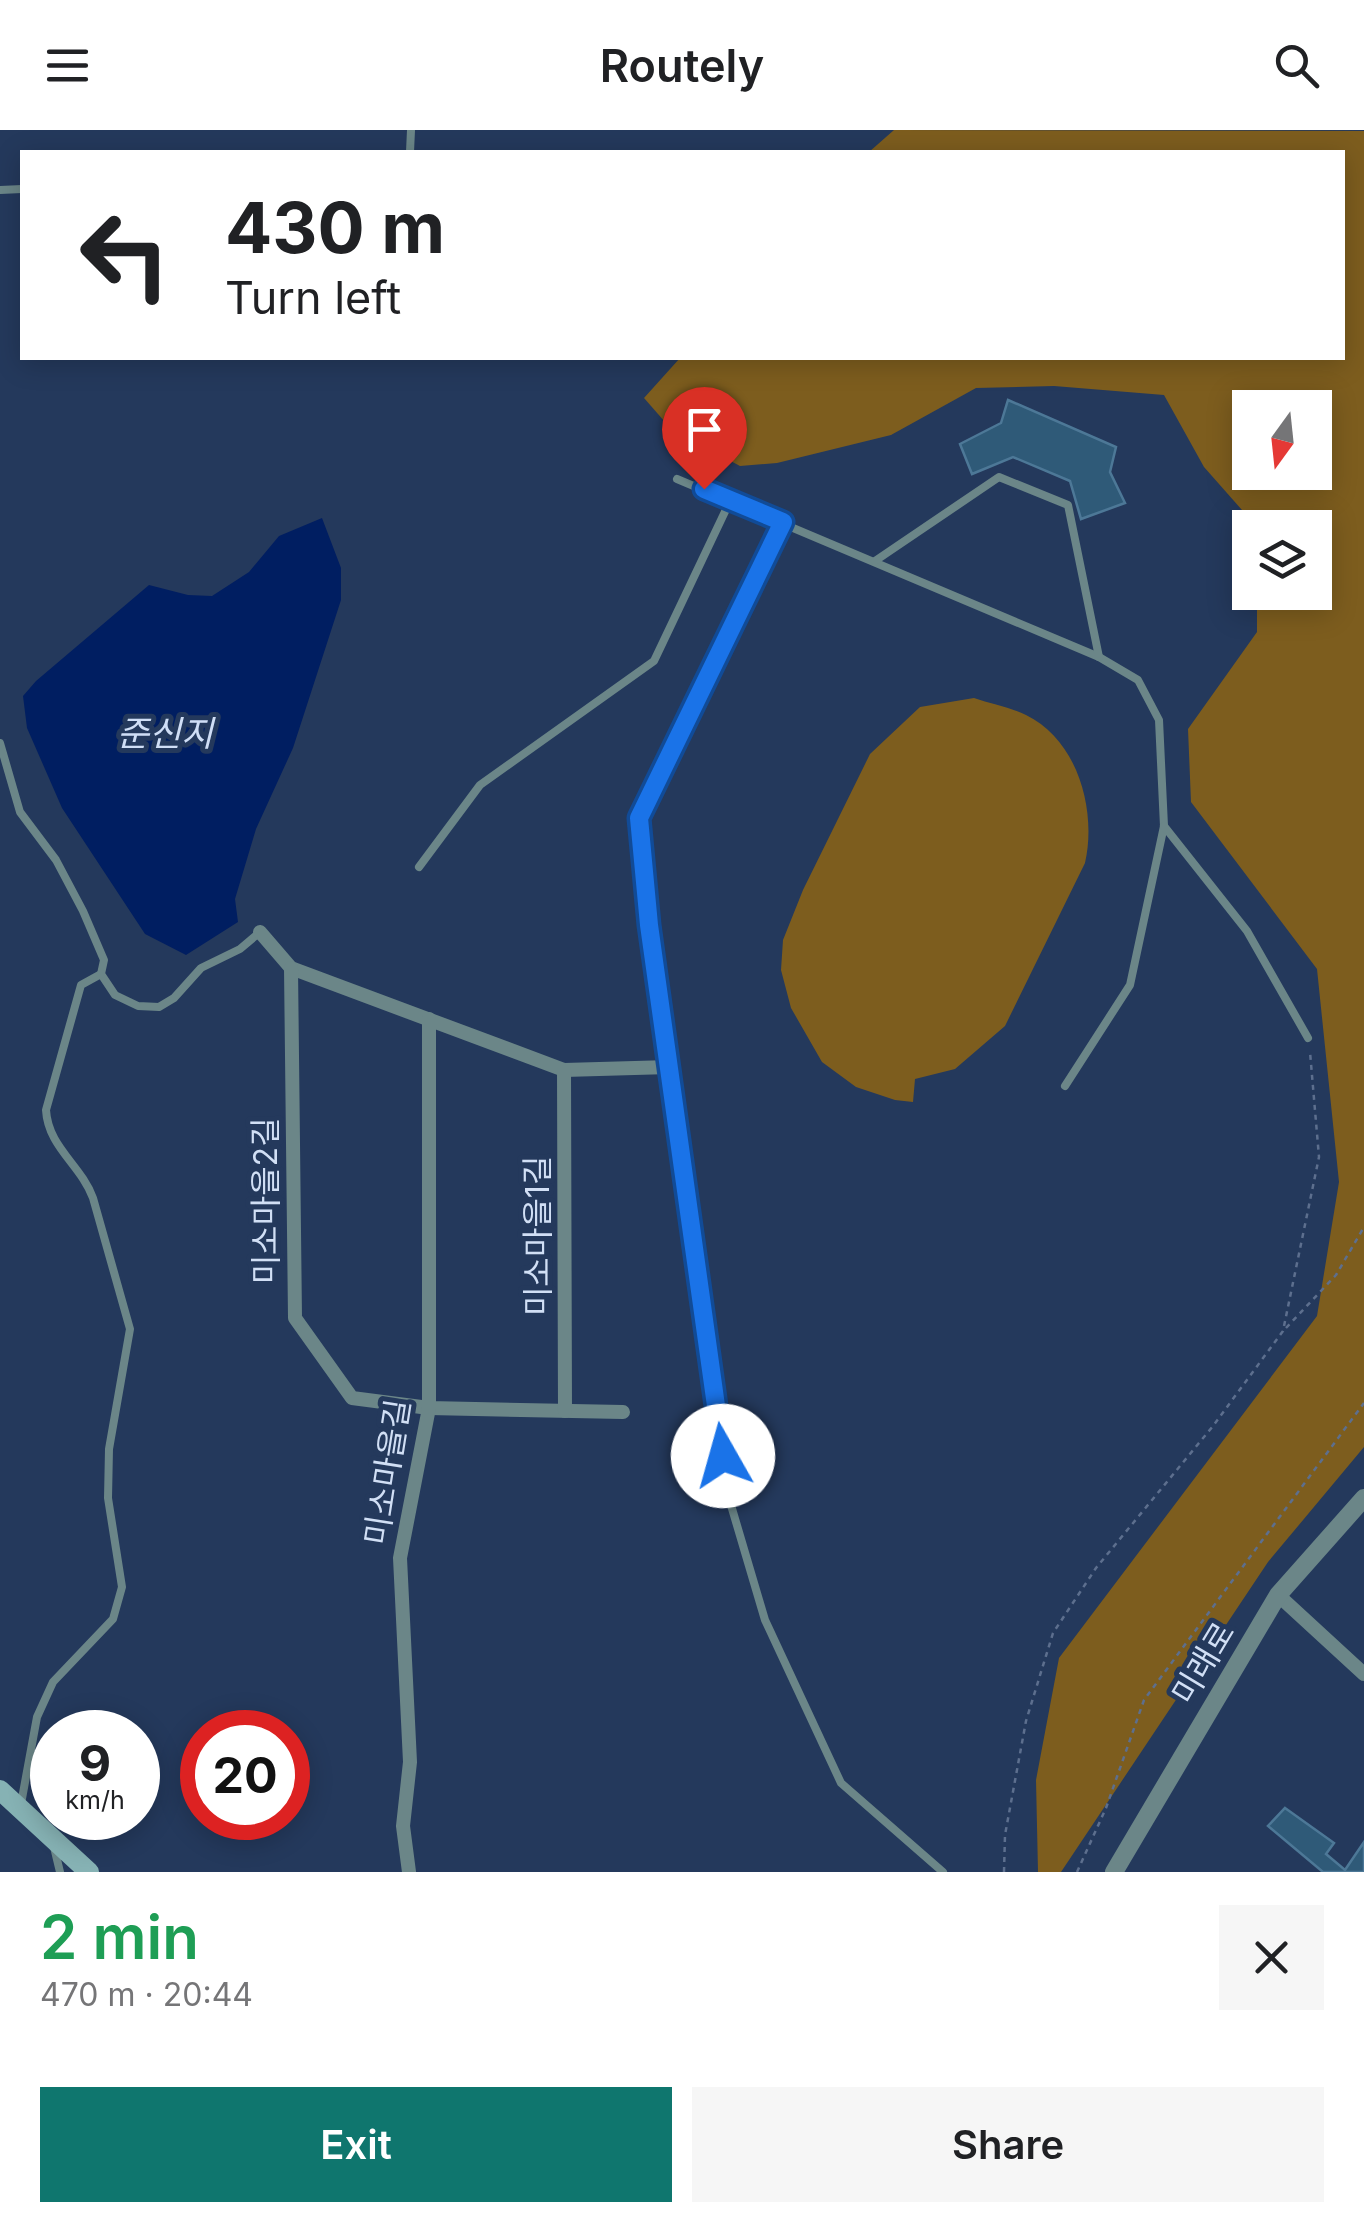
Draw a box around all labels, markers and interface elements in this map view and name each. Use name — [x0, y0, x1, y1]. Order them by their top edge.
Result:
icon: menu — [40, 38, 95, 93]
text: Routely — [600, 38, 764, 93]
icon: search — [1269, 38, 1324, 93]
text: 430 m — [225, 185, 445, 270]
icon: left — [60, 190, 190, 320]
text: Turn left — [225, 270, 401, 325]
pin — [662, 387, 747, 490]
north arrow — [1232, 390, 1332, 490]
map controls — [1232, 390, 1332, 610]
icon: arrive — [677, 402, 732, 457]
button: layers — [1232, 510, 1332, 610]
water label: 준신지 — [117, 712, 216, 754]
street label: 미소마을2길 — [246, 1118, 285, 1284]
street label: 미소마을1길 — [518, 1156, 557, 1316]
street label: 미소마을길 — [356, 1396, 418, 1548]
position arrow — [671, 1404, 775, 1508]
street label: 미래로 — [1164, 1615, 1242, 1711]
speed limit sign: 20 — [180, 1710, 310, 1840]
text: 9 — [79, 1733, 111, 1793]
text: km/h — [65, 1785, 125, 1815]
text: 2 min — [40, 1901, 199, 1973]
button: close — [1219, 1905, 1324, 2010]
text: 470 m · 20:44 — [40, 1975, 253, 2014]
button: Exit — [40, 2087, 672, 2202]
button: Share — [692, 2087, 1324, 2202]

